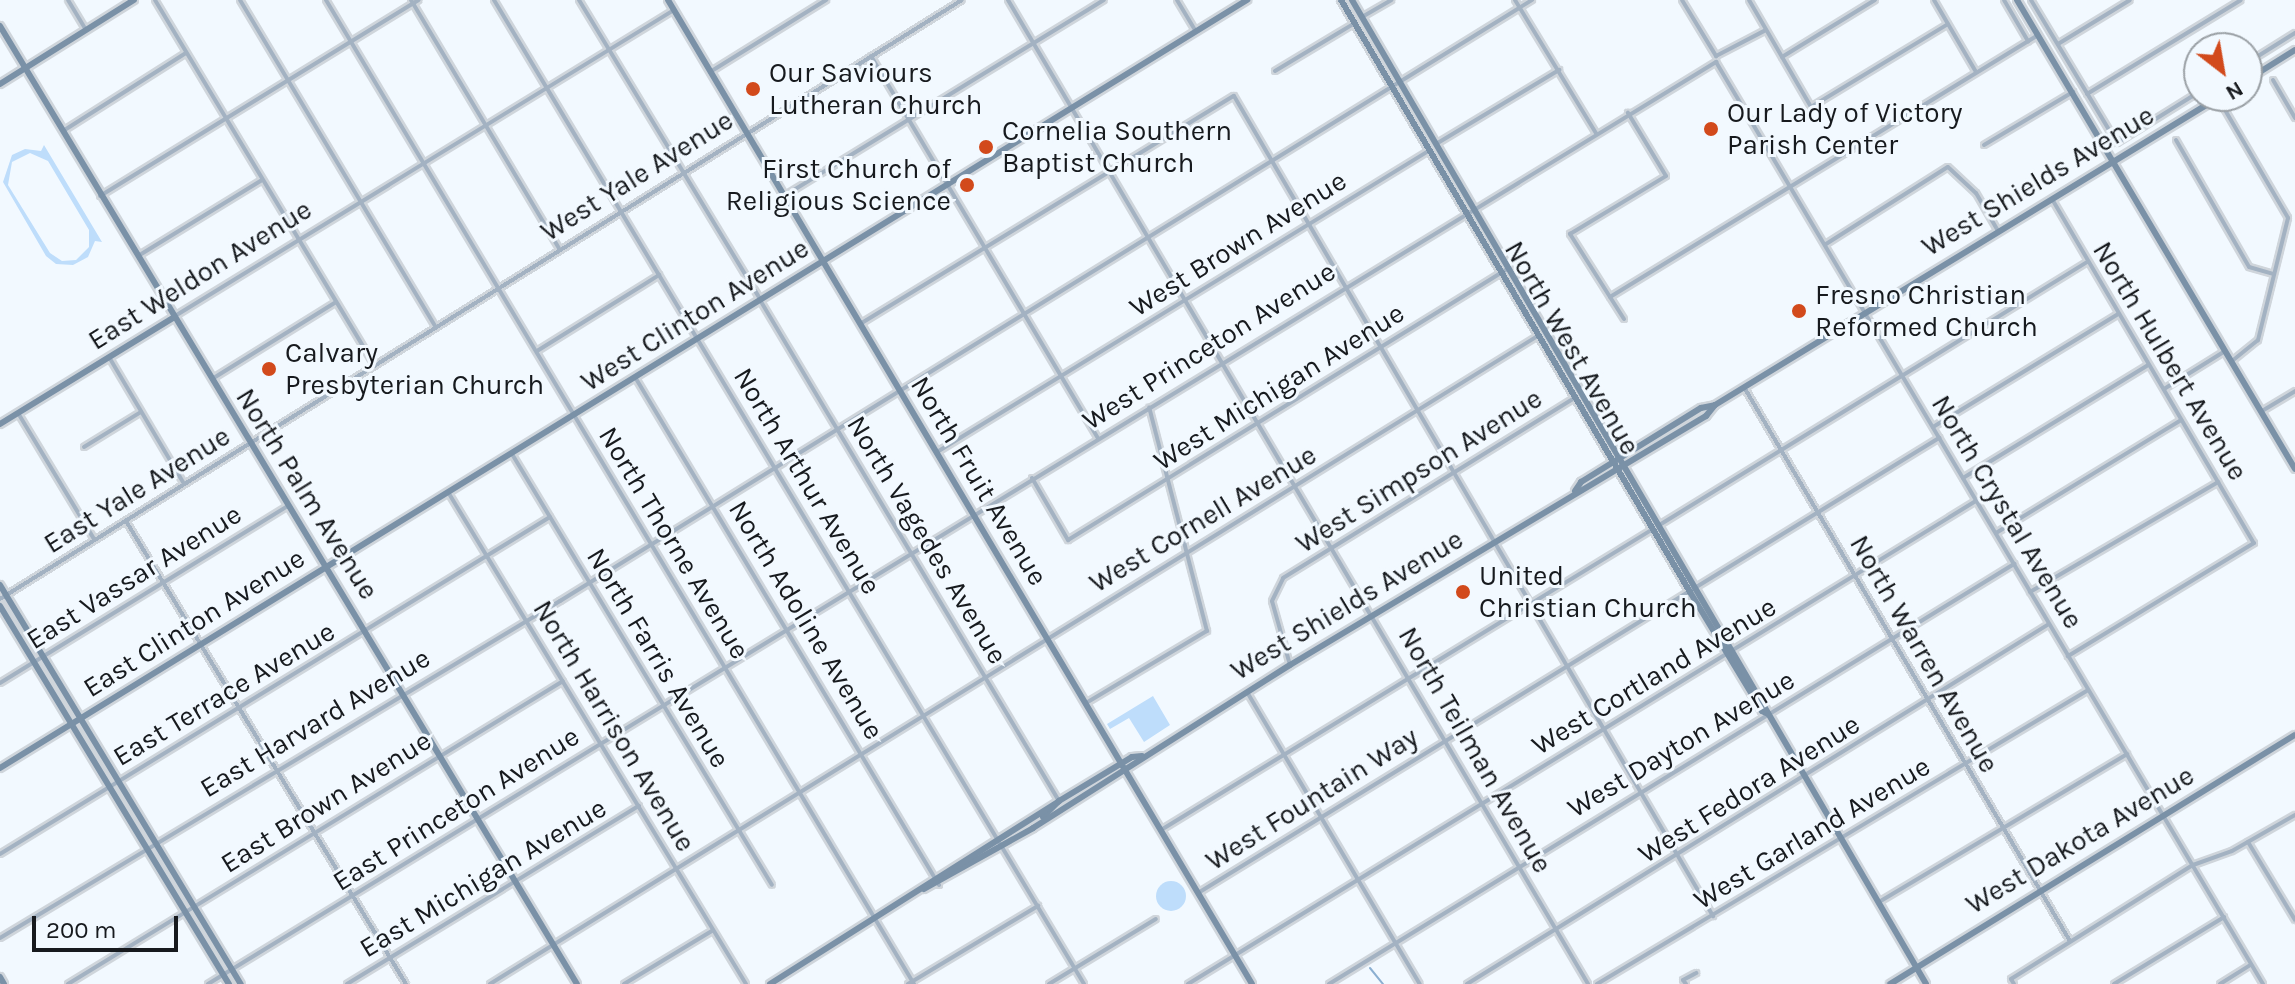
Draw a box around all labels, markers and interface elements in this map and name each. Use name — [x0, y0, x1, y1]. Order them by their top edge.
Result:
north arrow — [2183, 32, 2263, 112]
place label: Our Saviours Lutheran Church — [769, 56, 982, 122]
text: N — [2221, 76, 2248, 106]
marker: Our Saviours Lutheran Church — [744, 80, 762, 98]
place label: Our Lady of Victory Parish Center — [1727, 96, 1963, 162]
street label: West Shields Avenue — [1916, 98, 2160, 264]
street label: West Yale Avenue — [535, 103, 739, 249]
place label: Cornelia Southern Baptist Church — [1002, 114, 1232, 180]
marker: Our Lady of Victory Parish Center — [1702, 120, 1720, 138]
marker: Cornelia Southern Baptist Church — [977, 138, 995, 156]
place label: First Church of Religious Science — [726, 152, 951, 218]
street label: West Brown Avenue — [1123, 164, 1353, 324]
marker: First Church of Religious Science — [958, 176, 976, 194]
street label: East Weldon Avenue — [82, 193, 318, 357]
street label: West Clinton Avenue — [575, 231, 815, 399]
street label: North West Avenue — [1497, 235, 1647, 461]
street label: North Hulbert Avenue — [2085, 236, 2255, 486]
street label: West Princeton Avenue — [1076, 254, 1342, 438]
place label: Fresno Christian Reformed Church — [1815, 278, 2038, 344]
street label: West Michigan Avenue — [1148, 296, 1410, 478]
marker: Fresno Christian Reformed Church — [1790, 302, 1808, 320]
place label: Calvary Presbyterian Church — [285, 336, 544, 402]
marker: Calvary Presbyterian Church — [260, 360, 278, 378]
street label: North Arthur Avenue — [726, 362, 888, 600]
street label: North Fruit Avenue — [903, 370, 1055, 592]
street label: North Palm Avenue — [229, 382, 385, 606]
street label: West Simpson Avenue — [1290, 382, 1548, 560]
street label: North Crystal Avenue — [1924, 389, 2090, 635]
street label: North Vagedes Avenue — [840, 410, 1014, 670]
street label: East Yale Avenue — [38, 419, 236, 561]
street label: North Thorne Avenue — [591, 421, 757, 665]
street label: West Cornell Avenue — [1083, 438, 1323, 600]
street label: North Adoline Avenue — [721, 494, 891, 746]
street label: East Vassar Avenue — [20, 497, 248, 657]
street label: West Shields Avenue — [1225, 522, 1469, 688]
street label: North Warren Avenue — [1842, 529, 2006, 779]
street label: East Clinton Avenue — [77, 541, 311, 705]
street label: North Farris Avenue — [579, 542, 737, 774]
place label: United Christian Church — [1479, 559, 1697, 625]
marker: United Christian Church — [1454, 583, 1472, 601]
street label: West Cortland Avenue — [1526, 590, 1782, 762]
street label: North Harrison Avenue — [526, 594, 702, 858]
street label: East Terrace Avenue — [107, 615, 341, 773]
street label: North Teilman Avenue — [1391, 621, 1559, 879]
street label: East Harvard Avenue — [194, 641, 436, 805]
street label: West Dayton Avenue — [1561, 663, 1801, 825]
street label: West Fedora Avenue — [1632, 707, 1866, 871]
street label: East Princeton Avenue — [327, 719, 585, 899]
street label: West Fountain Way — [1200, 720, 1424, 878]
street label: East Brown Avenue — [215, 724, 437, 880]
street label: West Garland Avenue — [1688, 749, 1936, 917]
street label: West Dakota Avenue — [1960, 759, 2200, 921]
street label: East Michigan Avenue — [354, 791, 612, 965]
scale bar — [36, 900, 182, 950]
text: 200 m — [46, 916, 117, 944]

